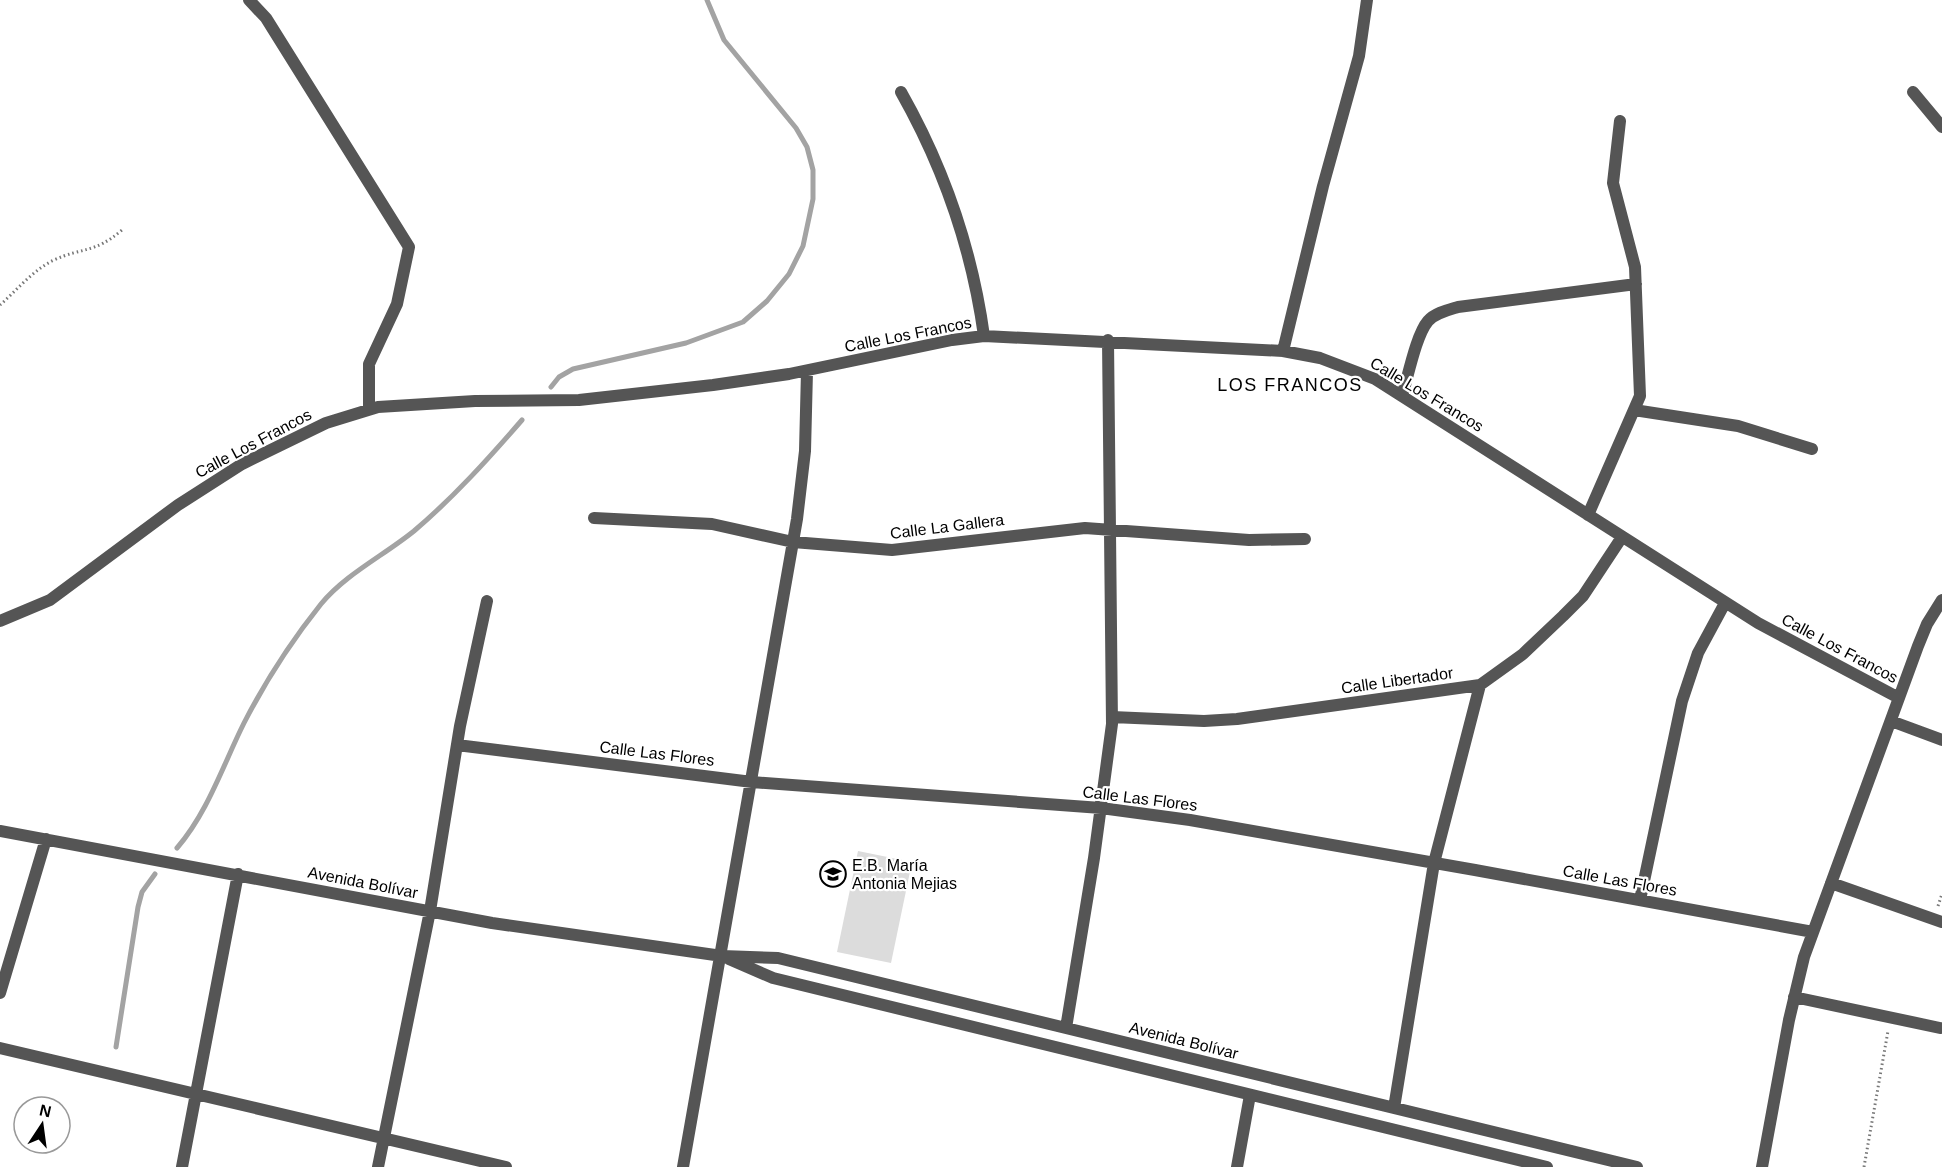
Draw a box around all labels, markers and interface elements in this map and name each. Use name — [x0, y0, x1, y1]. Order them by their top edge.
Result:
street label: Calle Los Francos — [843, 314, 973, 355]
street label: Calle Los Francos — [1367, 354, 1486, 435]
district label: LOS FRANCOS — [1217, 375, 1363, 395]
street label: Calle Los Francos — [192, 406, 314, 481]
street label: Calle La Gallera — [889, 511, 1005, 542]
street label: Calle Los Francos — [1779, 611, 1901, 686]
street label: Calle Libertador — [1340, 664, 1455, 697]
street label: Calle Las Flores — [599, 738, 715, 769]
street label: Calle Las Flores — [1082, 783, 1198, 814]
place label: E.B. María Antonia Mejias — [852, 857, 957, 892]
school or university icon: E.B. María Antonia Mejias — [818, 859, 848, 889]
street label: Calle Las Flores — [1562, 862, 1678, 899]
street label: Avenida Bolívar — [306, 863, 420, 902]
street label: Avenida Bolívar — [1128, 1019, 1241, 1062]
north arrow — [12, 1095, 72, 1155]
text: N — [38, 1101, 53, 1120]

